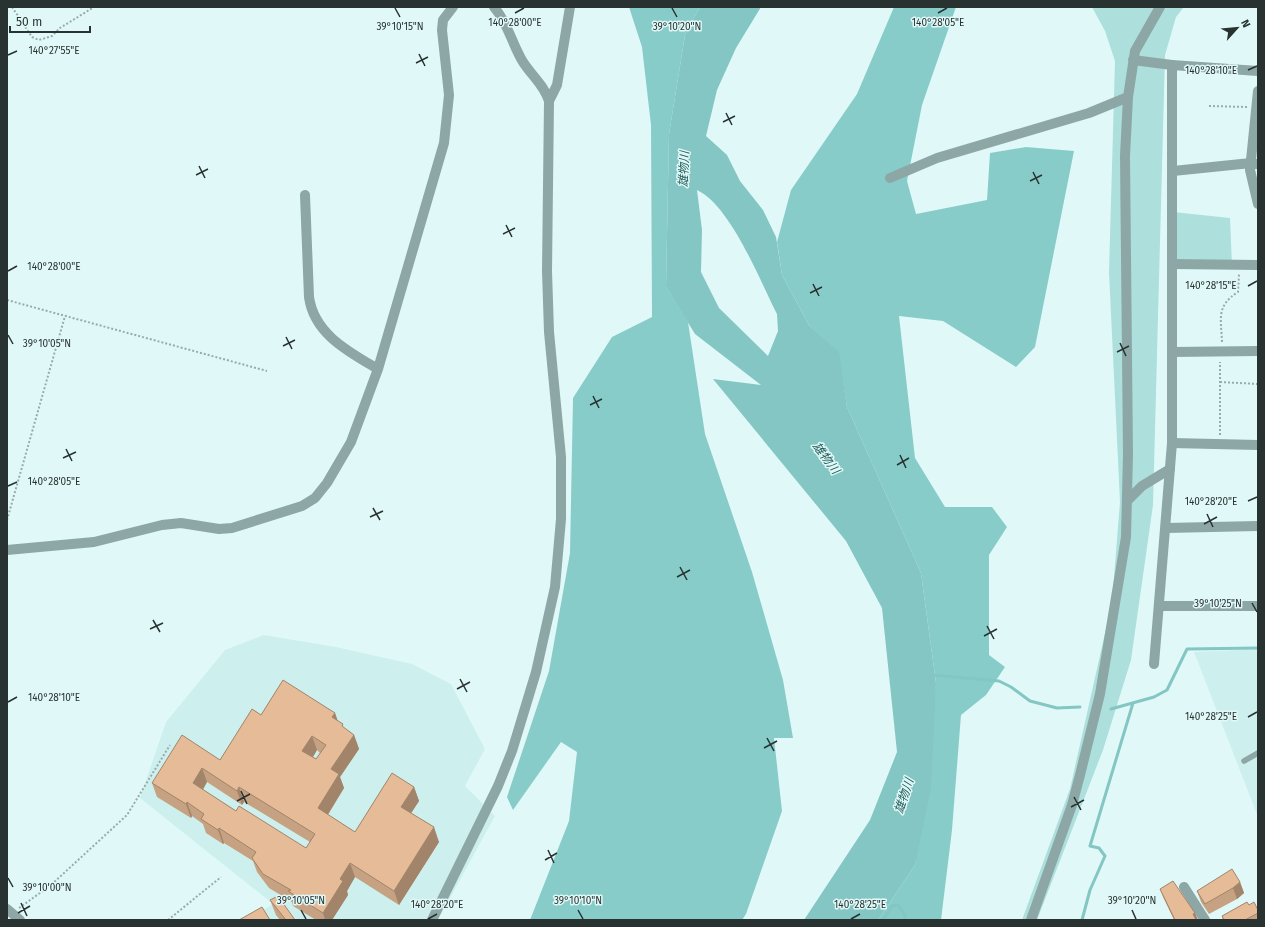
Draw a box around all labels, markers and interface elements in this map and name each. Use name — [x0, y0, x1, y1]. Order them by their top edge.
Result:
scale bar — [10, 8, 90, 34]
north arrow — [1217, 8, 1257, 48]
text: 50 m — [16, 15, 42, 29]
text: 140°28'00"E — [488, 17, 542, 29]
text: 140°28'05"E — [912, 17, 964, 29]
text: N — [1238, 17, 1253, 30]
text: 39°10'15"N — [376, 21, 424, 33]
text: 39°10'20"N — [653, 21, 701, 33]
text: 140°27'55"E — [28, 45, 80, 57]
text: 140°28'10"E — [1185, 65, 1237, 77]
water label: 雄物川 — [676, 149, 692, 187]
text: 140°28'00"E — [27, 261, 81, 273]
text: 140°28'15"E — [1185, 280, 1237, 292]
text: 39°10'05"N — [23, 338, 71, 350]
water label: 雄物川 — [810, 439, 844, 478]
text: 140°28'05"E — [28, 476, 80, 488]
text: 140°28'20"E — [1185, 496, 1237, 508]
text: 39°10'25"N — [1194, 598, 1242, 610]
text: 140°28'10"E — [28, 692, 80, 704]
text: 140°28'25"E — [1185, 711, 1237, 723]
water label: 雄物川 — [892, 775, 917, 815]
text: 39°10'00"N — [22, 882, 72, 894]
text: 39°10'05"N — [277, 895, 325, 907]
text: 39°10'10"N — [554, 895, 602, 907]
text: 39°10'20"N — [1108, 895, 1156, 907]
text: 140°28'20"E — [411, 899, 463, 911]
text: 140°28'25"E — [834, 899, 886, 911]

